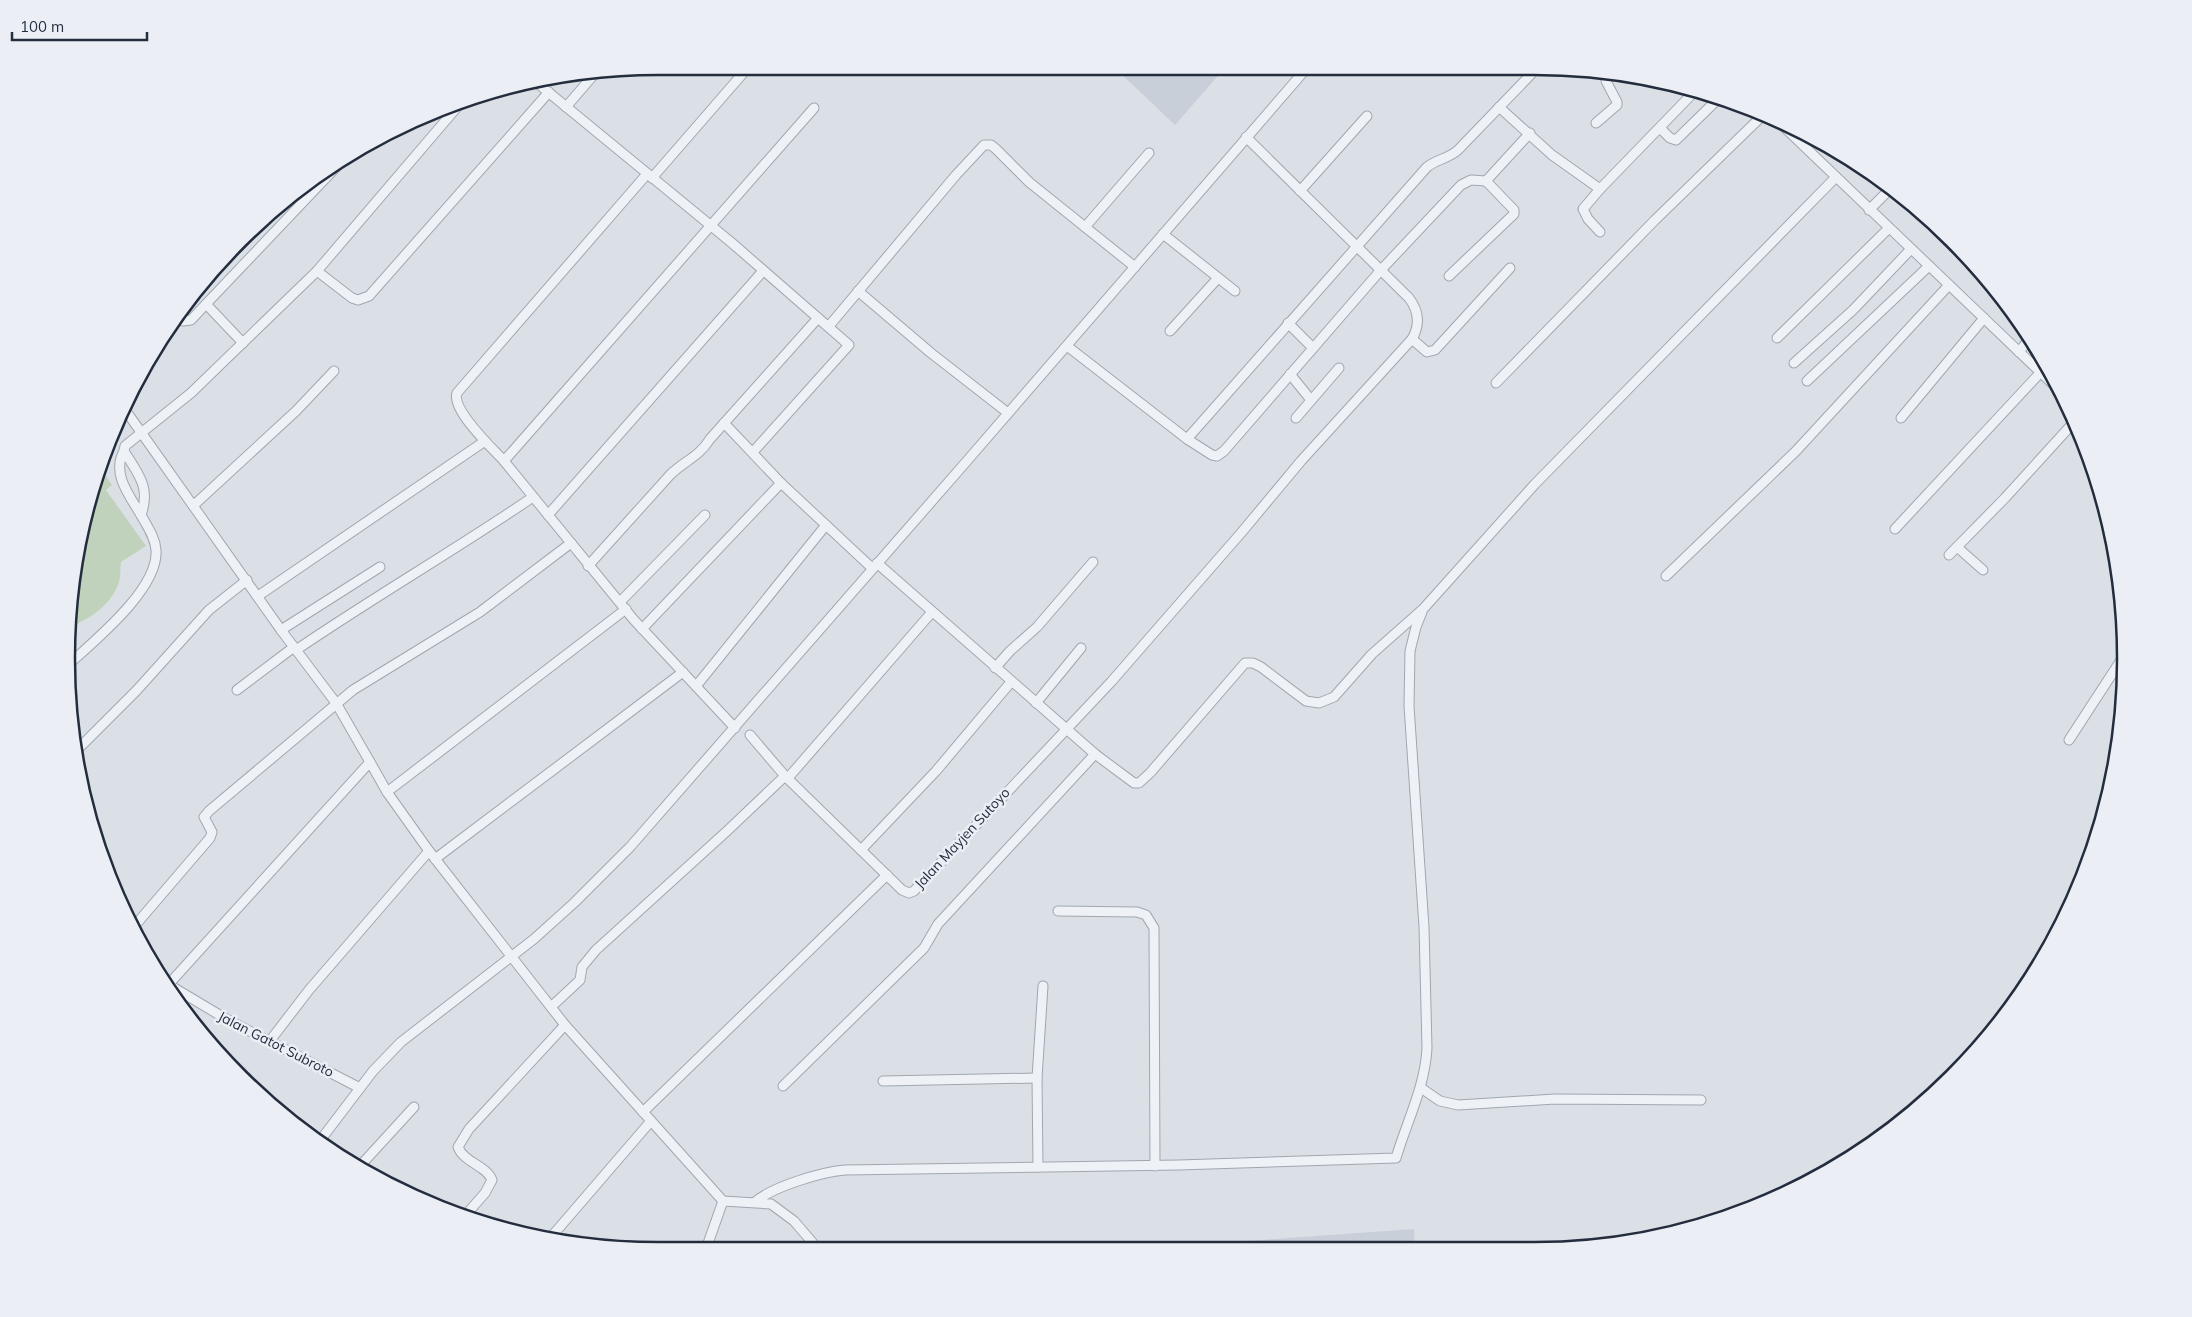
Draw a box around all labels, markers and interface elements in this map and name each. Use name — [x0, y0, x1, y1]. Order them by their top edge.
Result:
scale bar — [12, 10, 148, 42]
text: 100 m — [20, 17, 64, 36]
street label: Jalan Mayjen Sutoyo — [910, 784, 1014, 892]
street label: Jalan Gatot Subroto — [215, 1007, 337, 1081]

